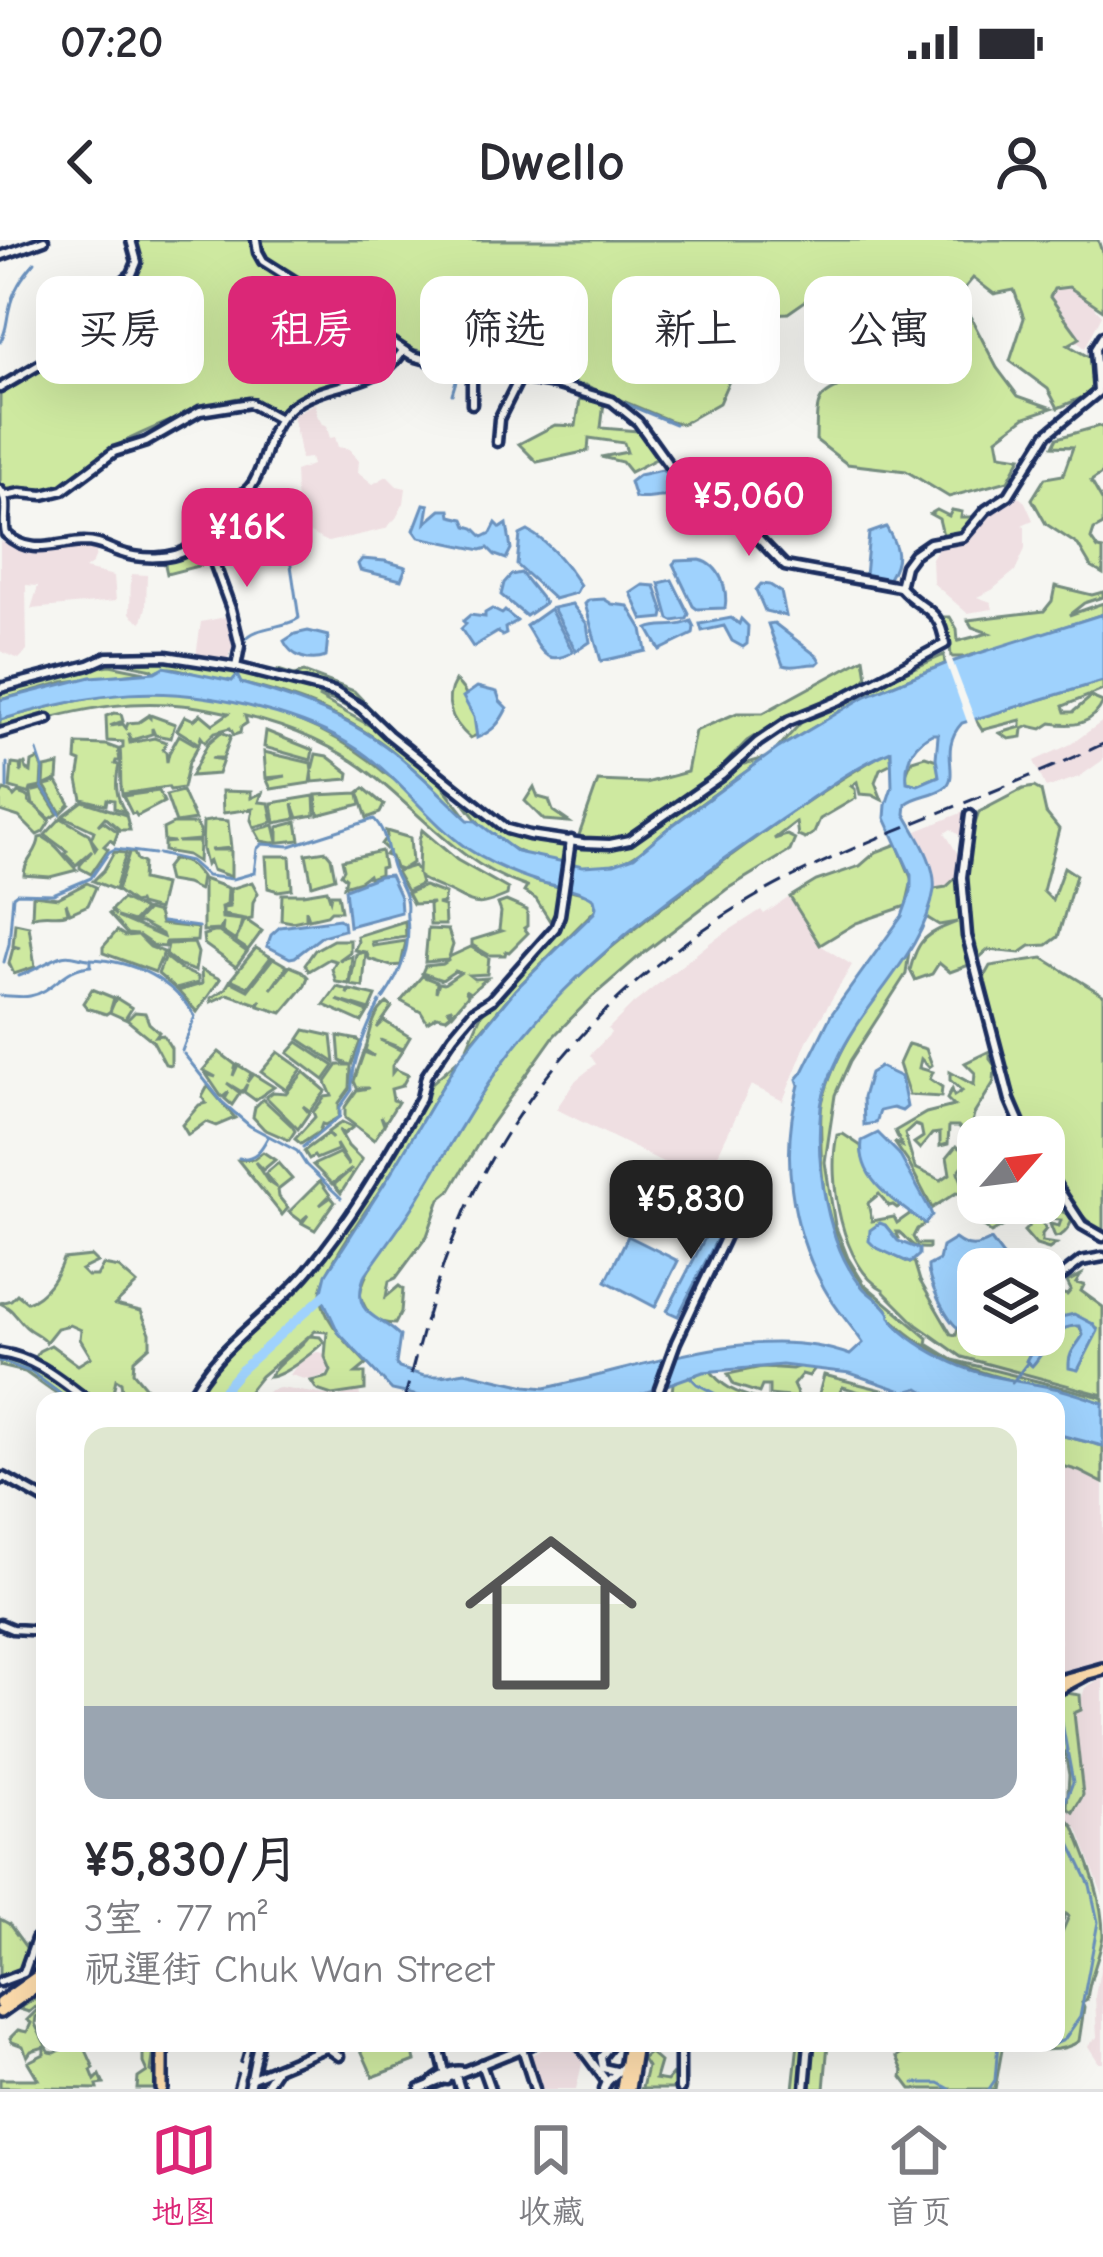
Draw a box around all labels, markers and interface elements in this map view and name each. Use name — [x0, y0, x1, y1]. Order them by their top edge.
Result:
text: 07:20 — [60, 16, 163, 68]
icon: back — [48, 129, 114, 195]
icon: person — [989, 129, 1055, 195]
text: Dwello — [478, 131, 625, 194]
chip: 买房 — [36, 276, 204, 384]
chip: 租房 — [228, 276, 396, 384]
chip: 筛选 — [420, 276, 588, 384]
chip: 新上 — [612, 276, 780, 384]
chip: 公寓 — [804, 276, 972, 384]
pin: ¥5,060 — [651, 457, 847, 559]
text: ¥5,060 — [693, 473, 805, 518]
pin: ¥16K — [176, 488, 318, 590]
text: ¥16K — [209, 504, 285, 549]
north arrow — [957, 1116, 1065, 1224]
map controls — [957, 1116, 1065, 1356]
pin: ¥5,830 — [593, 1160, 789, 1262]
text: ¥5,830 — [637, 1176, 745, 1221]
button: layers — [957, 1248, 1065, 1356]
icon: home — [443, 1505, 659, 1721]
text: ¥5,830/月 — [84, 1830, 300, 1889]
text: 3室 · 77 m² — [84, 1896, 268, 1941]
text: 祝運街 Chuk Wan Street — [84, 1947, 494, 1992]
tab: 地图 — [151, 2117, 217, 2232]
tab: 收藏 — [518, 2117, 584, 2232]
tab: 首页 — [886, 2117, 952, 2232]

